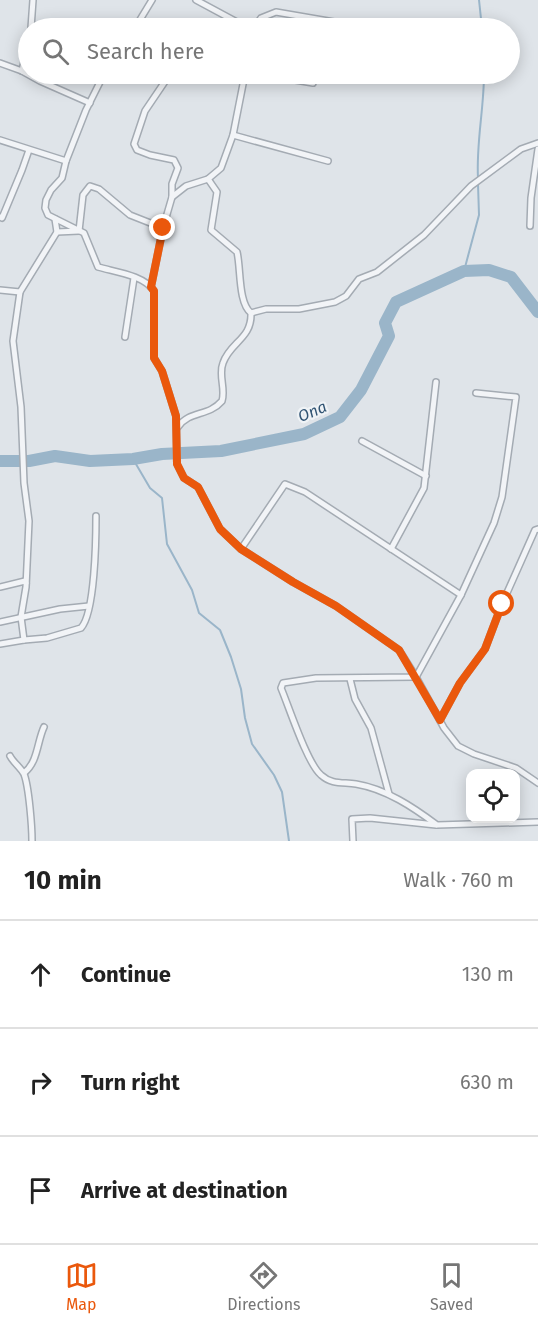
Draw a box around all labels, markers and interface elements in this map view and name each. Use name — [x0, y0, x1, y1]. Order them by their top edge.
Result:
search box — [18, 18, 520, 84]
icon: search — [39, 35, 72, 68]
text: Search here — [87, 38, 205, 65]
route end — [149, 214, 175, 240]
water label: Ona — [295, 397, 329, 426]
route start — [488, 590, 514, 616]
map controls — [466, 769, 520, 823]
button: locate — [466, 769, 520, 823]
text: 10 min — [24, 865, 102, 896]
text: Walk · 760 m — [403, 868, 514, 892]
icon: ahead — [24, 958, 57, 991]
text: Continue — [81, 961, 171, 988]
text: 130 m — [462, 962, 514, 986]
icon: right — [24, 1066, 57, 1099]
text: Turn right — [81, 1069, 180, 1096]
text: 630 m — [460, 1070, 514, 1094]
icon: arrive — [24, 1174, 57, 1207]
text: Arrive at destination — [81, 1177, 288, 1204]
tab: Map — [65, 1259, 98, 1314]
tab: Directions — [227, 1259, 301, 1314]
tab: Saved — [430, 1259, 473, 1314]

